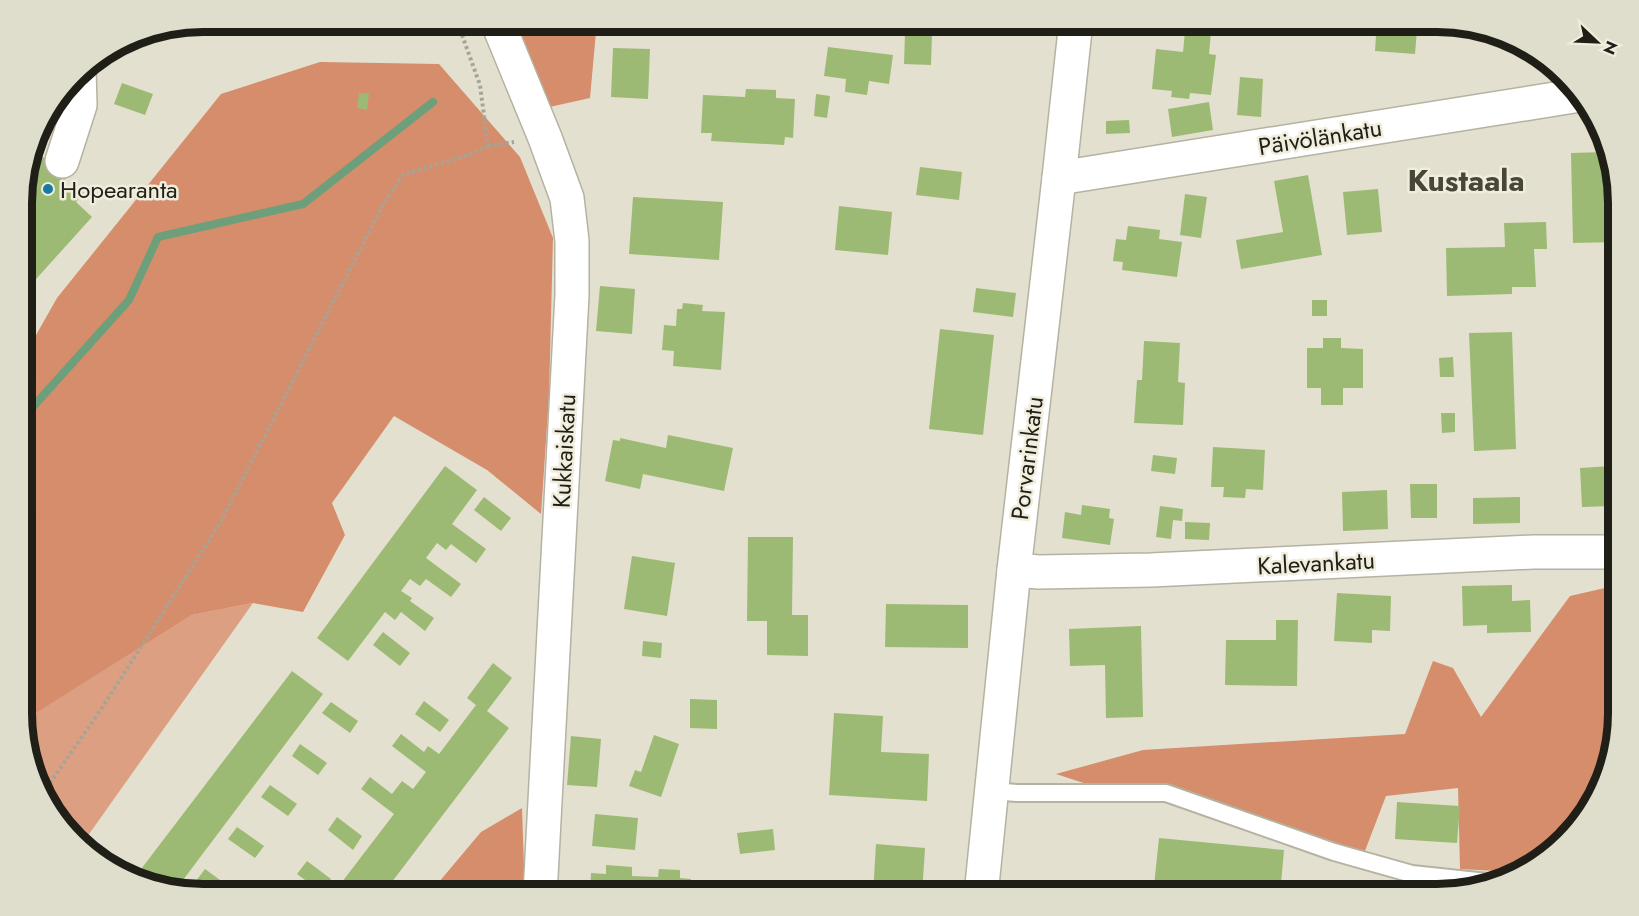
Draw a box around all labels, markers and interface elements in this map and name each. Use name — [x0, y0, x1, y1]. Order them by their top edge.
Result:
north arrow — [1567, 12, 1627, 72]
text: N — [1597, 37, 1623, 58]
street label: Päivölänkatu — [1256, 110, 1384, 164]
district label: Kustaala — [1407, 159, 1525, 202]
place label: Hopearanta — [60, 172, 178, 207]
marker: Hopearanta — [41, 182, 55, 196]
street label: Kukkaiskatu — [544, 393, 584, 509]
street label: Porvarinkatu — [1002, 394, 1052, 522]
street label: Kalevankatu — [1256, 542, 1376, 584]

